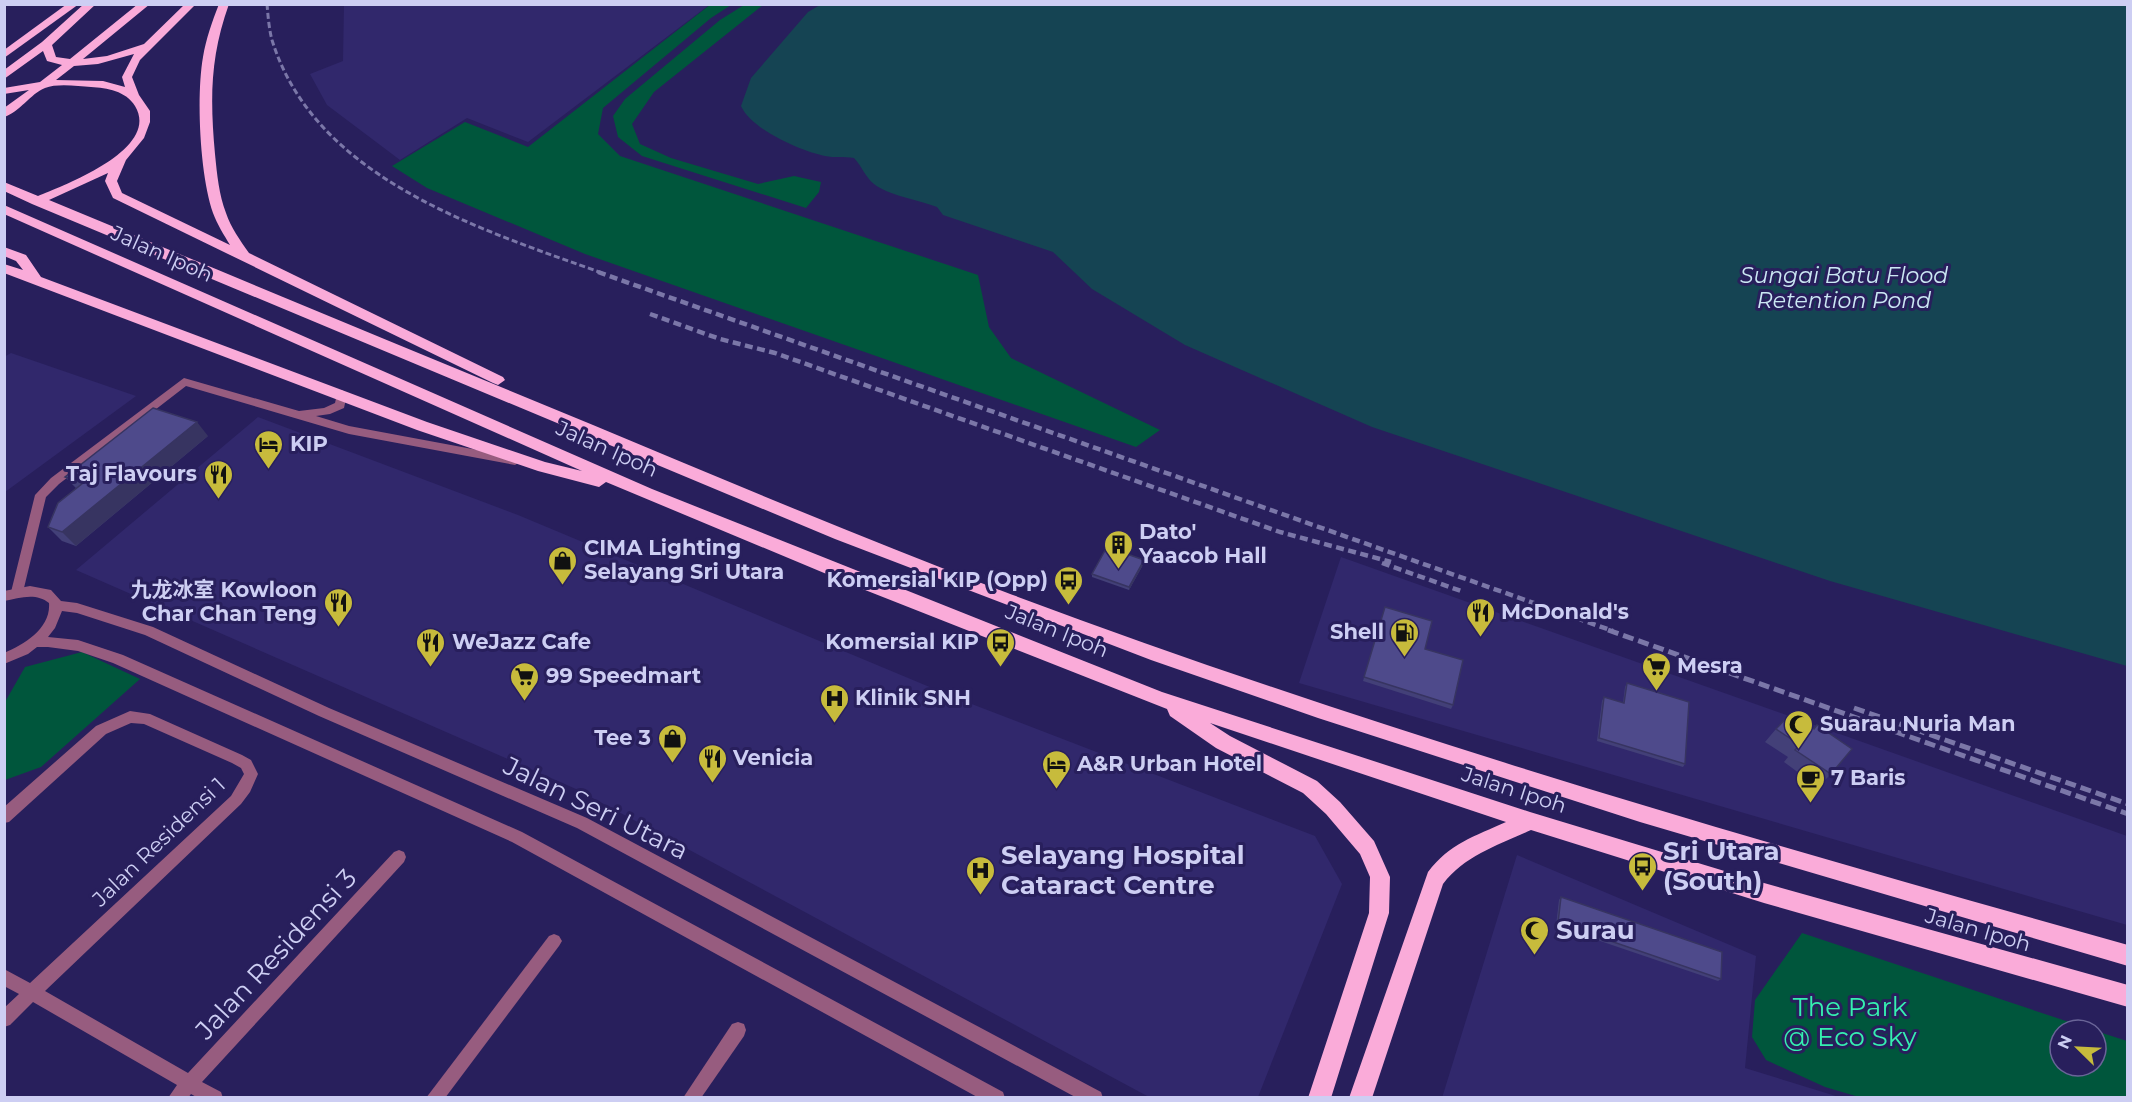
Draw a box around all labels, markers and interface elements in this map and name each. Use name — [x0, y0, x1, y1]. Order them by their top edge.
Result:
street label: Jalan Ipoh — [107, 220, 217, 287]
water label: Sungai Batu Flood Retention Pond — [1740, 262, 1948, 314]
street label: Jalan Ipoh — [552, 415, 662, 482]
hotel icon: KIP — [253, 428, 285, 470]
place label: KIP — [290, 431, 328, 456]
restaurant icon: Taj Flavours — [202, 458, 234, 500]
place label: Taj Flavours — [66, 461, 197, 486]
place label: Dato' Yaacob Hall — [1138, 519, 1267, 568]
building icon: Dato' Yaacob Hall — [1102, 528, 1134, 570]
place label: CIMA Lighting Selayang Sri Utara — [584, 535, 784, 584]
shop icon: CIMA Lighting Selayang Sri Utara — [547, 544, 579, 586]
bus stop icon: Komersial KIP (Opp) — [1053, 564, 1085, 606]
place label: Komersial KIP (Opp) — [827, 567, 1048, 592]
place label: 九龙冰室 Kowloon Char Chan Teng — [131, 577, 317, 626]
restaurant icon: 九龙冰室 Kowloon Char Chan Teng — [322, 586, 354, 628]
restaurant icon: McDonald's — [1464, 596, 1496, 638]
street label: Jalan Ipoh — [1001, 598, 1112, 662]
place label: McDonald's — [1501, 599, 1629, 624]
fuel station icon: Shell — [1389, 616, 1421, 658]
place label: Shell — [1330, 619, 1384, 644]
restaurant icon: WeJazz Cafe — [415, 626, 447, 668]
bus stop icon: Komersial KIP — [984, 626, 1016, 668]
place label: WeJazz Cafe — [452, 629, 591, 654]
place label: Komersial KIP — [825, 629, 979, 654]
supermarket icon: Mesra — [1640, 650, 1672, 692]
place label: Mesra — [1677, 653, 1743, 678]
supermarket icon: 99 Speedmart — [509, 660, 541, 702]
place label: 99 Speedmart — [546, 663, 701, 688]
hospital icon: Klinik SNH — [818, 682, 850, 724]
place label: Klinik SNH — [855, 685, 971, 710]
mosque icon: Suarau Nuria Man — [1783, 708, 1815, 750]
place label: Suarau Nuria Man — [1820, 711, 2015, 736]
shop icon: Tee 3 — [656, 722, 688, 764]
place label: Tee 3 — [594, 725, 651, 750]
restaurant icon: Venicia — [696, 742, 728, 784]
place label: Venicia — [732, 745, 813, 770]
hotel icon: A&R Urban Hotel — [1040, 748, 1072, 790]
street label: Jalan Seri Utara — [498, 749, 694, 867]
place label: A&R Urban Hotel — [1076, 751, 1262, 776]
street label: Jalan Ipoh — [1458, 761, 1570, 818]
cafe icon: 7 Baris — [1794, 762, 1826, 804]
place label: 7 Baris — [1831, 765, 1905, 790]
street label: Jalan Residensi 1 — [86, 772, 230, 912]
place label: Sri Utara (South) — [1663, 835, 1780, 897]
place label: Selayang Hospital Cataract Centre — [1001, 839, 1245, 901]
bus stop icon: Sri Utara (South) — [1626, 850, 1658, 892]
hospital icon: Selayang Hospital Cataract Centre — [964, 854, 996, 896]
street label: Jalan Residensi 3 — [188, 862, 363, 1047]
street label: Jalan Ipoh — [1922, 902, 2034, 957]
mosque icon: Surau — [1519, 914, 1551, 956]
place label: Surau — [1556, 914, 1635, 946]
park label: The Park @ Eco Sky — [1783, 991, 1918, 1053]
north arrow — [2048, 1018, 2108, 1078]
text: N — [2053, 1032, 2076, 1052]

